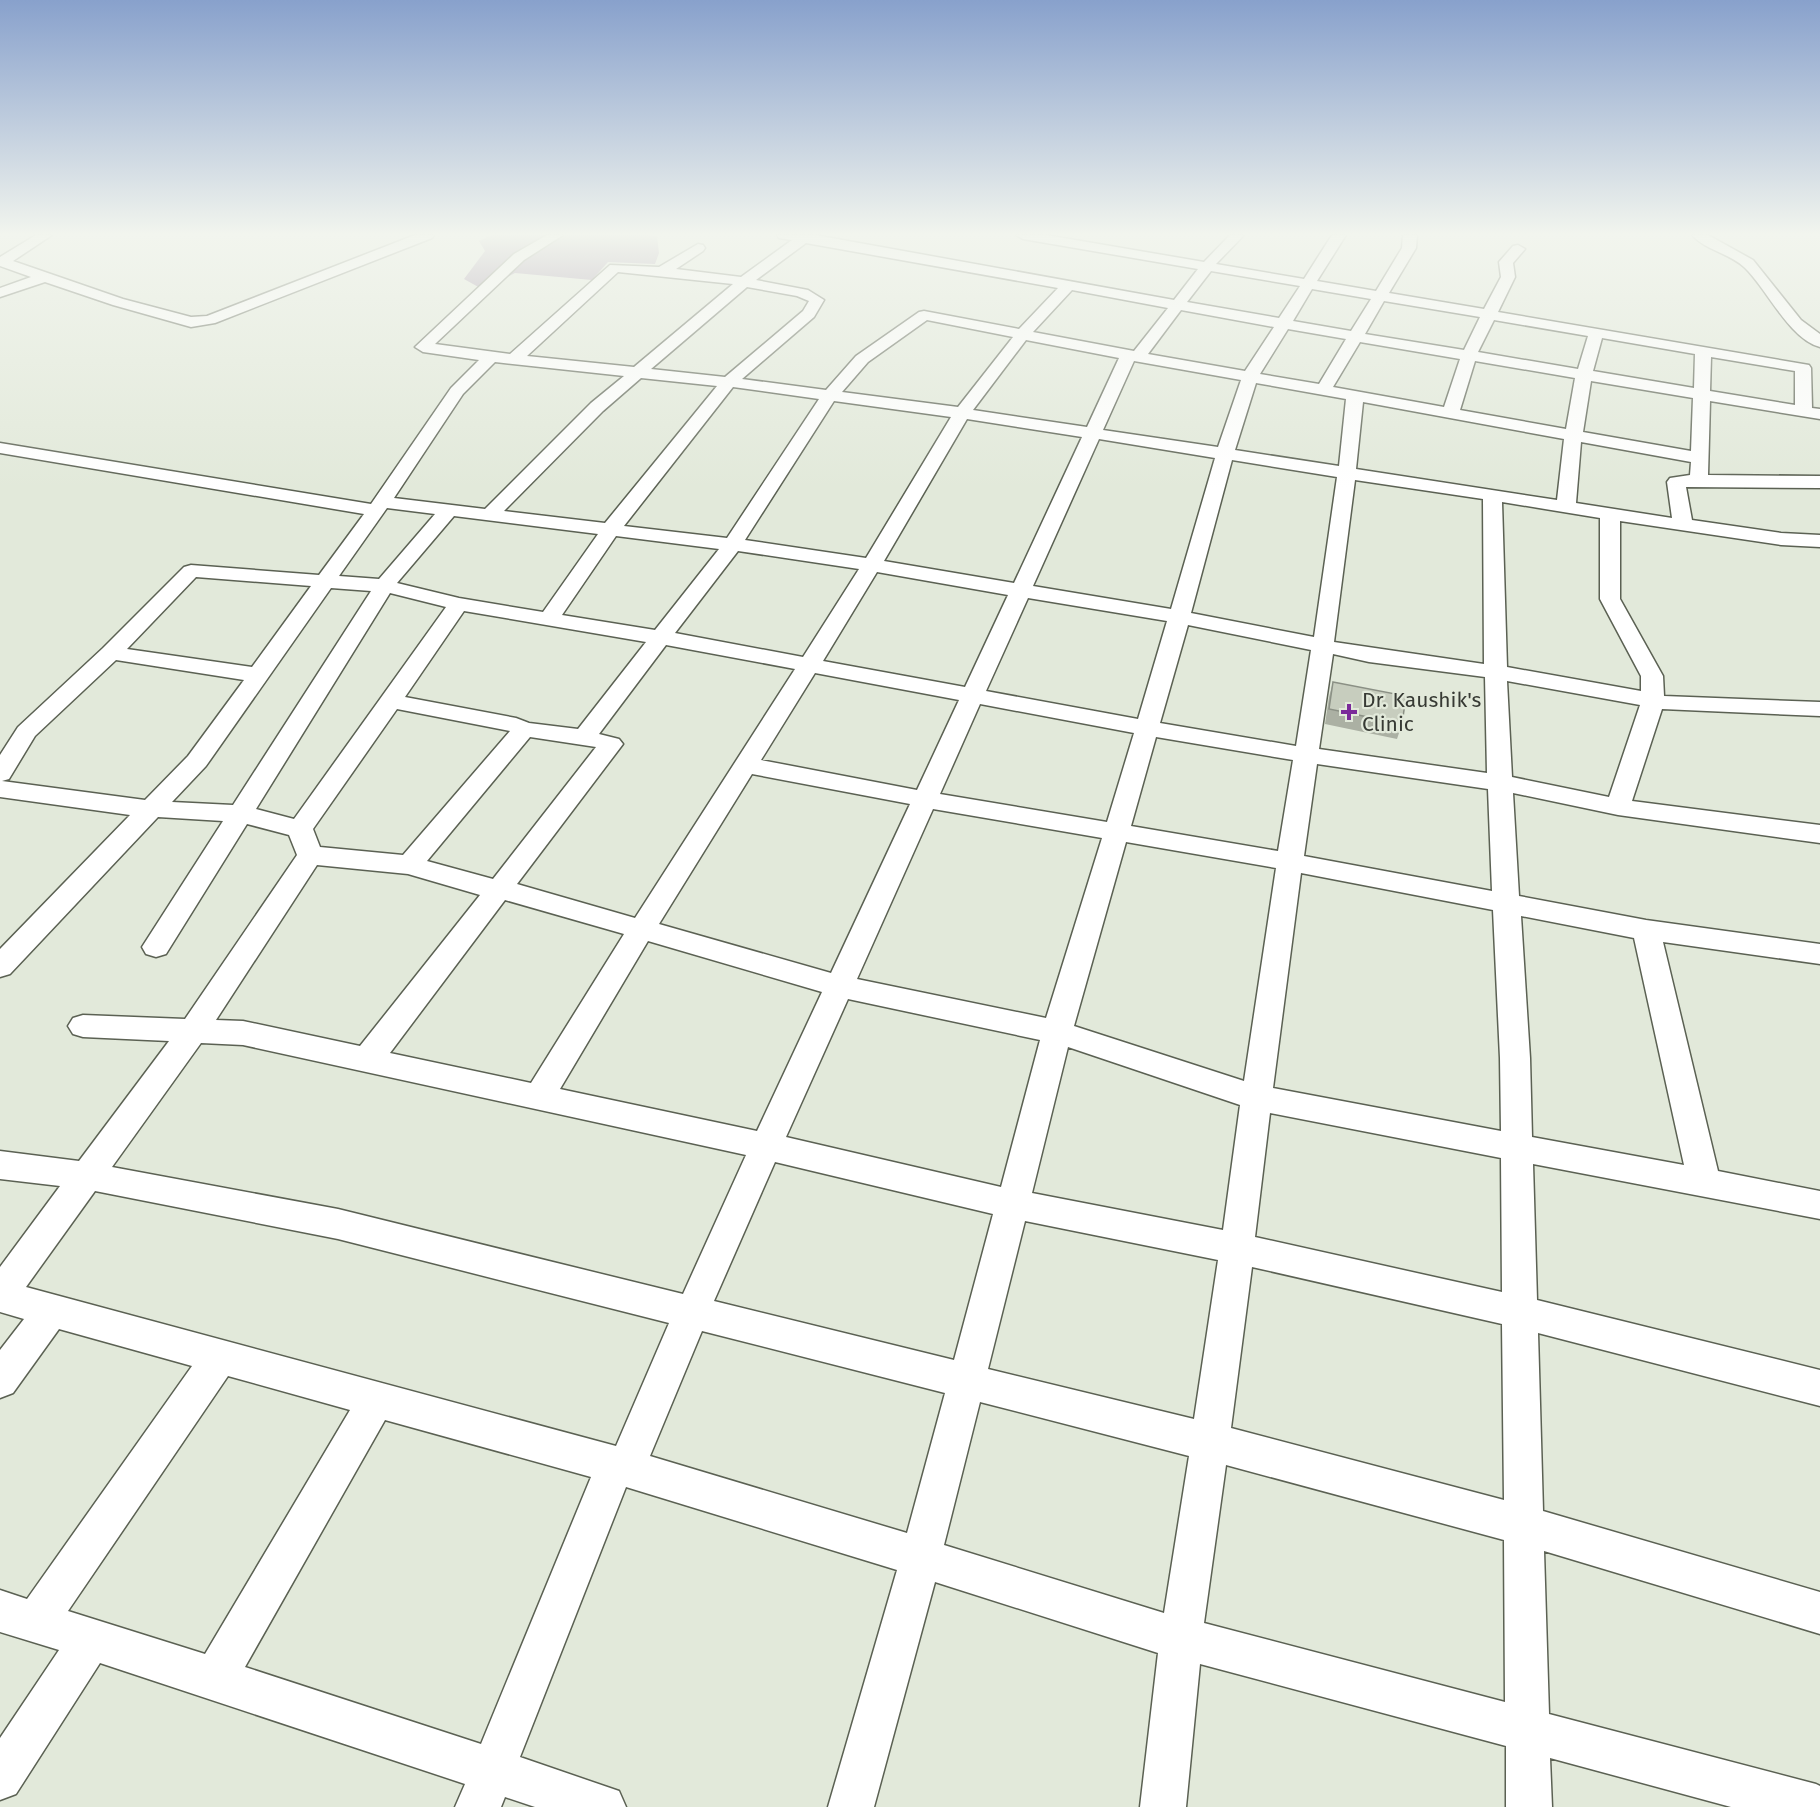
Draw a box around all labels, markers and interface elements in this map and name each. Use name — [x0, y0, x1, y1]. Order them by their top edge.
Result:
place label: Dr. Kaushik's Clinic — [1362, 687, 1482, 737]
marker: Dr. Kaushik's Clinic — [1340, 703, 1358, 721]

